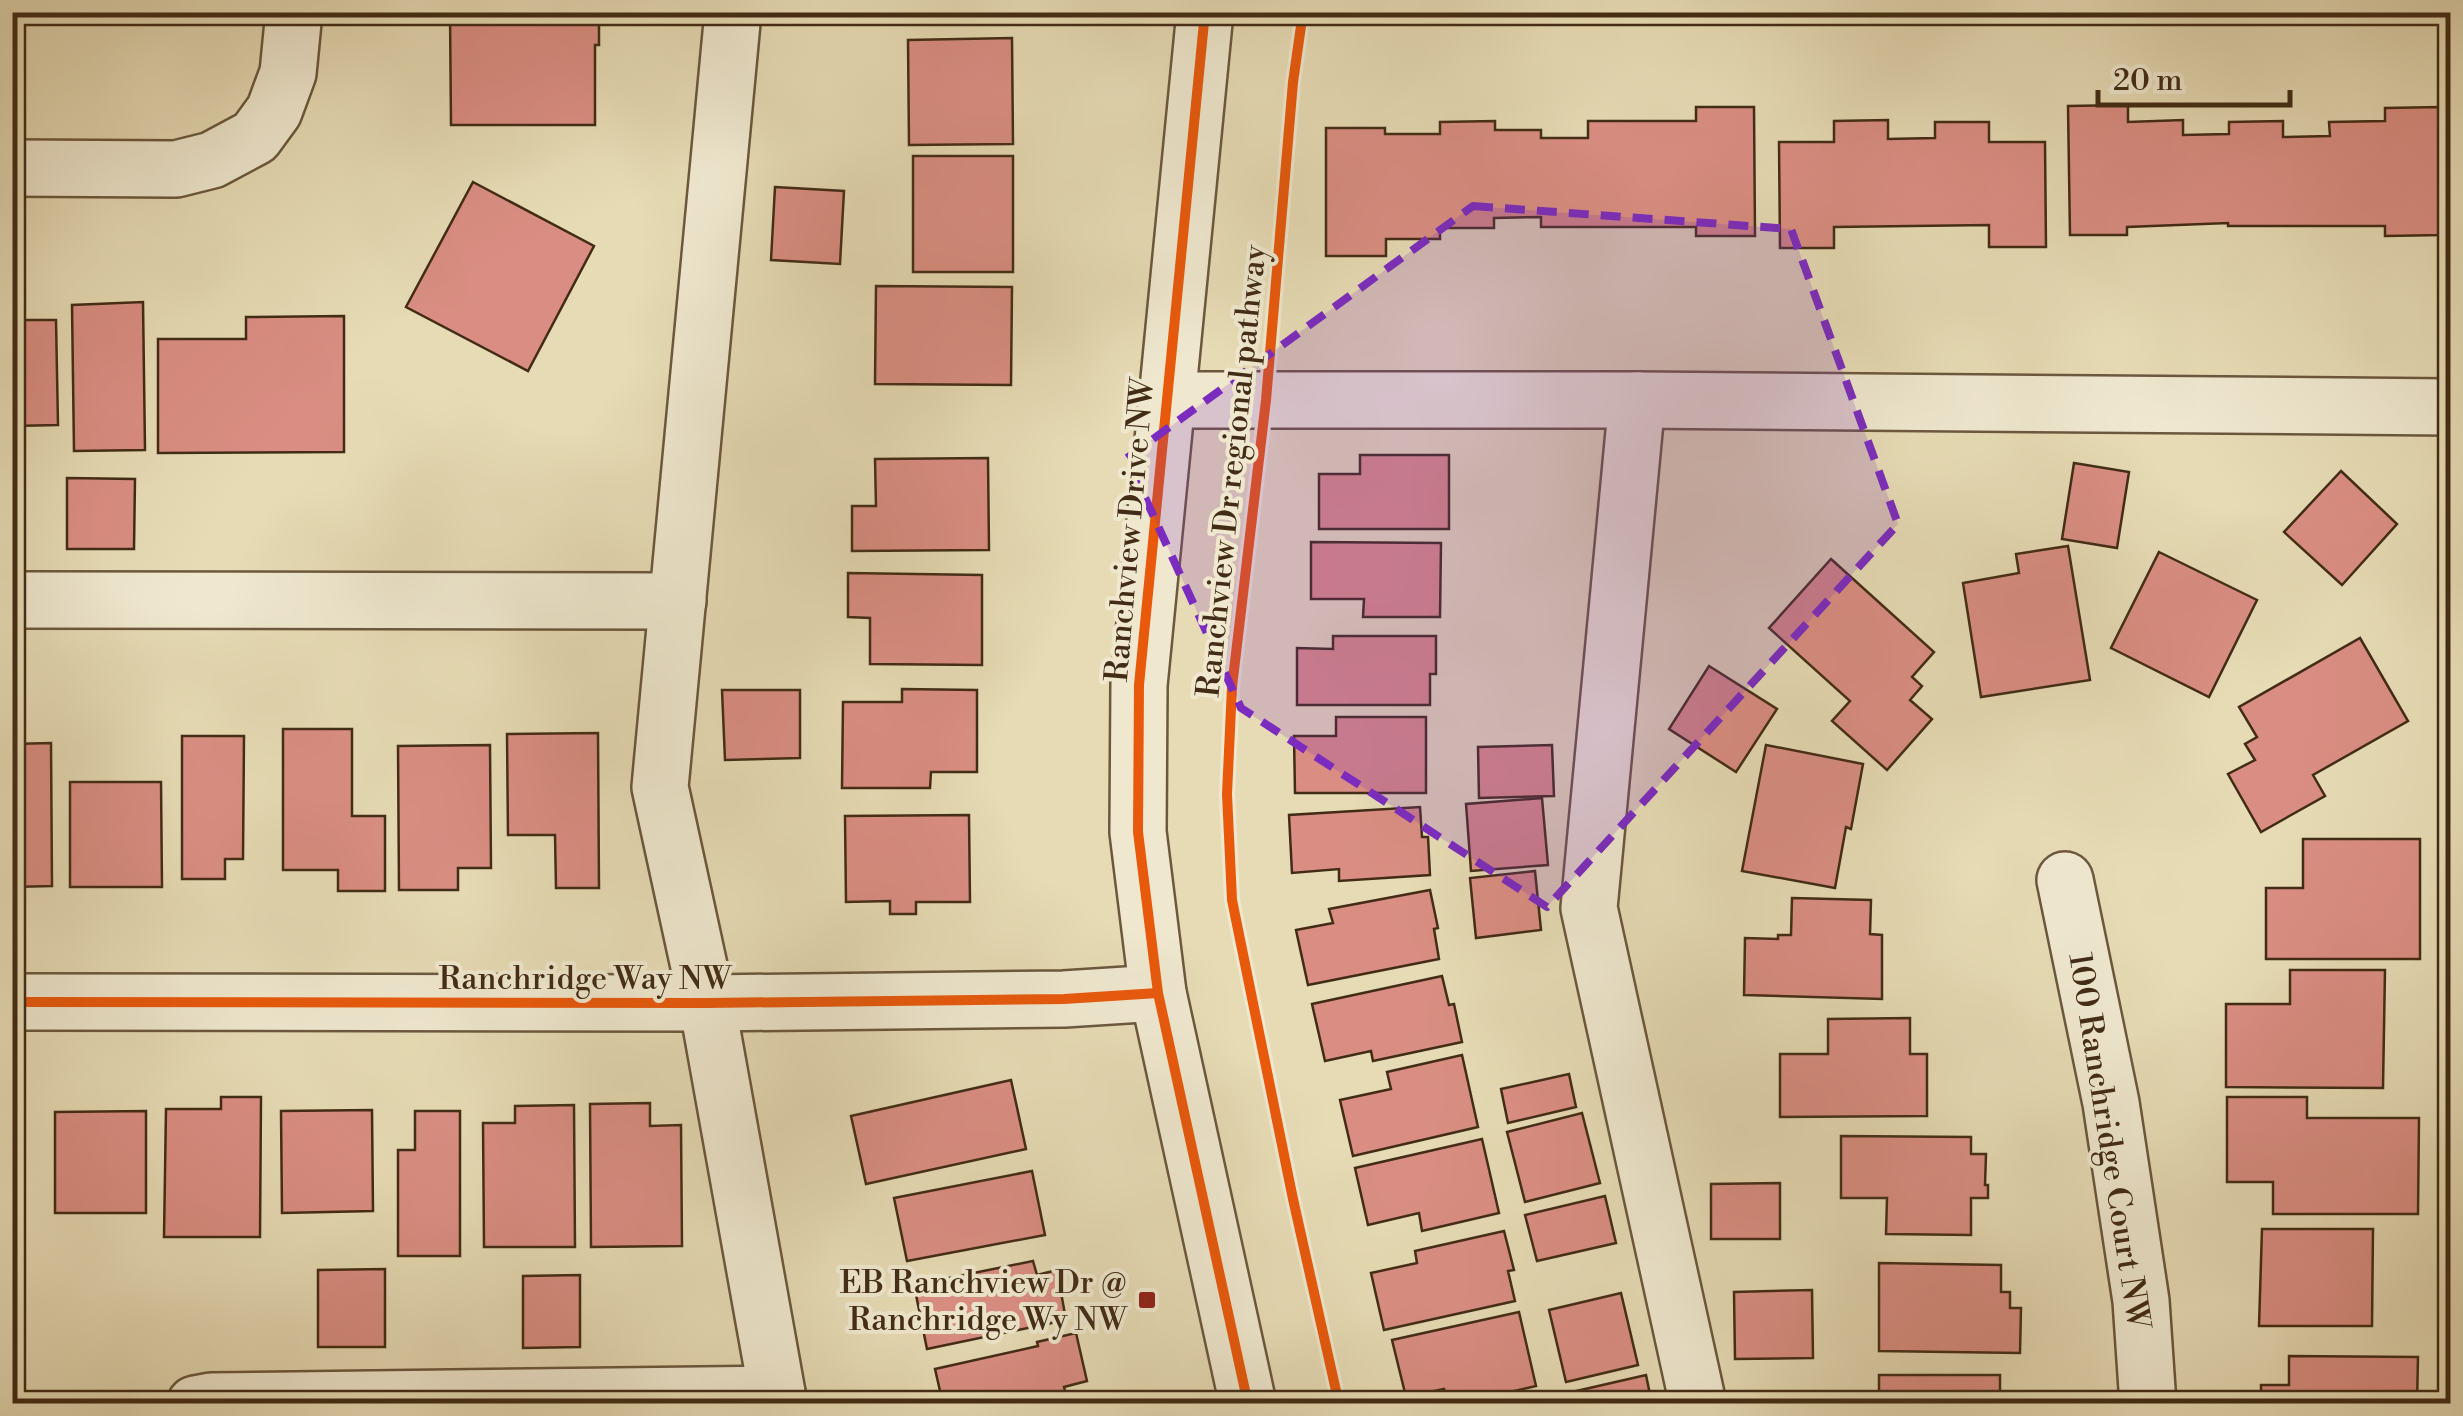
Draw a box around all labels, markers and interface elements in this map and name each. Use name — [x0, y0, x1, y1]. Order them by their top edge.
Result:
scale bar — [2098, 45, 2290, 107]
text: 20 m — [2113, 62, 2182, 100]
street label: Ranchview Dr regional pathway — [1188, 243, 1276, 699]
street label: Ranchview Drive NW — [1097, 375, 1163, 684]
street label: 100 Ranchridge Court NW — [2059, 950, 2159, 1333]
street label: Ranchridge Way NW — [438, 959, 733, 999]
place label: EB Ranchview Dr @ Ranchridge Wy NW — [840, 1263, 1128, 1340]
marker: EB Ranchview Dr @ Ranchridge Wy NW — [1136, 1289, 1158, 1311]

